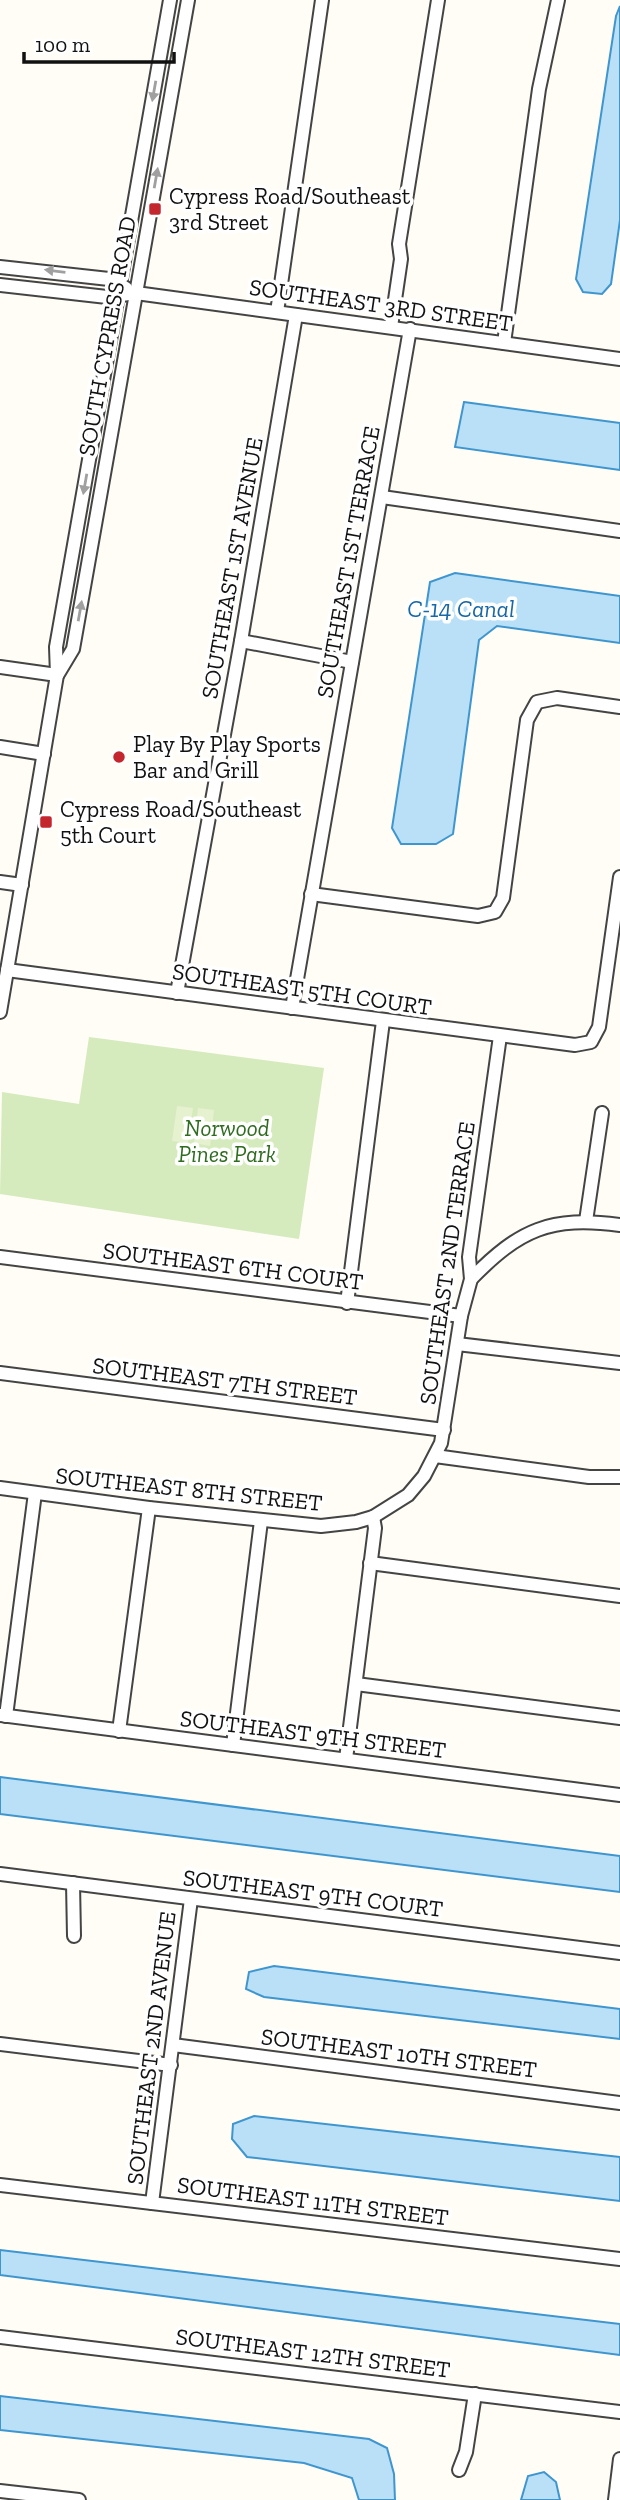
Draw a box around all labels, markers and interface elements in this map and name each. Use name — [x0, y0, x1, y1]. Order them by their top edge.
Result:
scale bar — [24, 21, 175, 65]
text: 100 m — [35, 32, 90, 57]
one-way arrow — [148, 80, 159, 102]
one-way arrow — [151, 167, 162, 189]
place label: Cypress Road/Southeast 3rd Street — [169, 182, 411, 236]
marker: Cypress Road/Southeast 3rd Street — [147, 201, 163, 217]
street label: SOUTH CYPRESS ROAD — [72, 214, 142, 458]
one-way arrow — [43, 266, 65, 277]
street label: SOUTHEAST 3RD STREET — [248, 273, 514, 337]
street label: SOUTHEAST 1ST TERRACE — [310, 424, 386, 700]
street label: SOUTHEAST 1ST AVENUE — [195, 435, 269, 701]
one-way arrow — [79, 473, 90, 495]
water label: C-14 Canal — [407, 594, 515, 623]
one-way arrow — [75, 600, 86, 622]
place label: Play By Play Sports Bar and Grill — [133, 730, 321, 784]
marker: Play By Play Sports Bar and Grill — [111, 749, 127, 765]
place label: Cypress Road/Southeast 5th Court — [60, 795, 302, 849]
marker: Cypress Road/Southeast 5th Court — [38, 814, 54, 830]
street label: SOUTHEAST 5TH COURT — [171, 957, 433, 1021]
park label: Norwood Pines Park — [178, 1114, 276, 1168]
street label: SOUTHEAST 2ND TERRACE — [413, 1120, 481, 1406]
street label: SOUTHEAST 6TH COURT — [101, 1236, 365, 1296]
street label: SOUTHEAST 7TH STREET — [91, 1351, 359, 1411]
street label: SOUTHEAST 8TH STREET — [54, 1461, 324, 1517]
street label: SOUTHEAST 9TH STREET — [179, 1704, 447, 1764]
street label: SOUTHEAST 9TH COURT — [181, 1863, 445, 1923]
street label: SOUTHEAST 2ND AVENUE — [120, 1910, 182, 2186]
street label: SOUTHEAST 10TH STREET — [260, 2022, 538, 2084]
street label: SOUTHEAST 11TH STREET — [176, 2170, 450, 2232]
street label: SOUTHEAST 12TH STREET — [174, 2322, 452, 2384]

